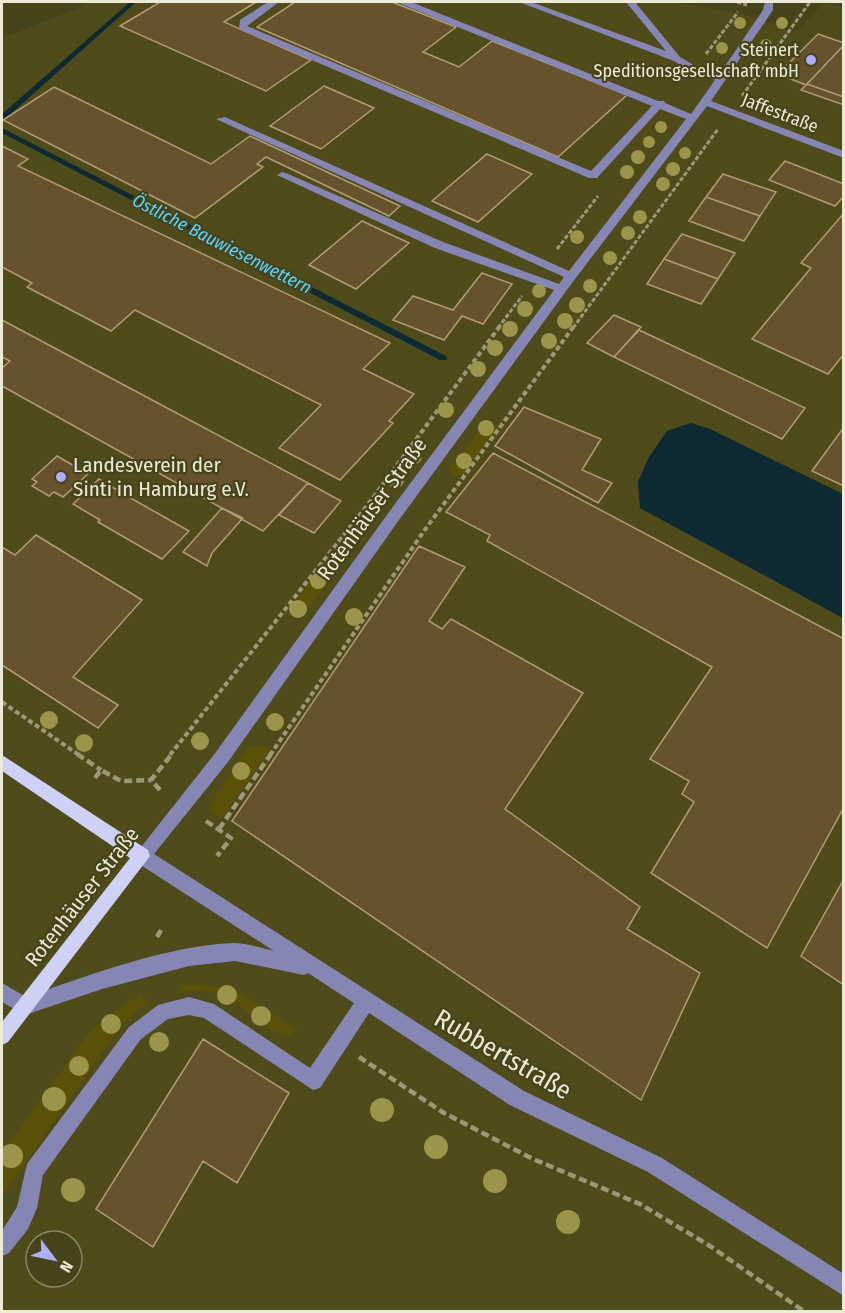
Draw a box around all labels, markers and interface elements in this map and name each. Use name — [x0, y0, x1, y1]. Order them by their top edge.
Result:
place label: Steinert Speditionsgesellschaft mbH — [594, 39, 799, 82]
marker: Steinert Speditionsgesellschaft mbH — [804, 53, 818, 67]
street label: Jaffestraße — [739, 88, 821, 138]
water label: Östliche Bauwiesenwettern — [129, 189, 315, 299]
street label: Rotenhäuser Straße — [312, 433, 432, 585]
place label: Landesverein der Sinti in Hamburg e.V. — [73, 452, 249, 502]
marker: Landesverein der Sinti in Hamburg e.V. — [54, 470, 68, 484]
street label: Rotenhäuser Straße — [19, 822, 145, 972]
street label: Rubbertstraße — [429, 1003, 577, 1106]
north arrow — [24, 1229, 84, 1289]
text: N — [56, 1258, 77, 1276]

